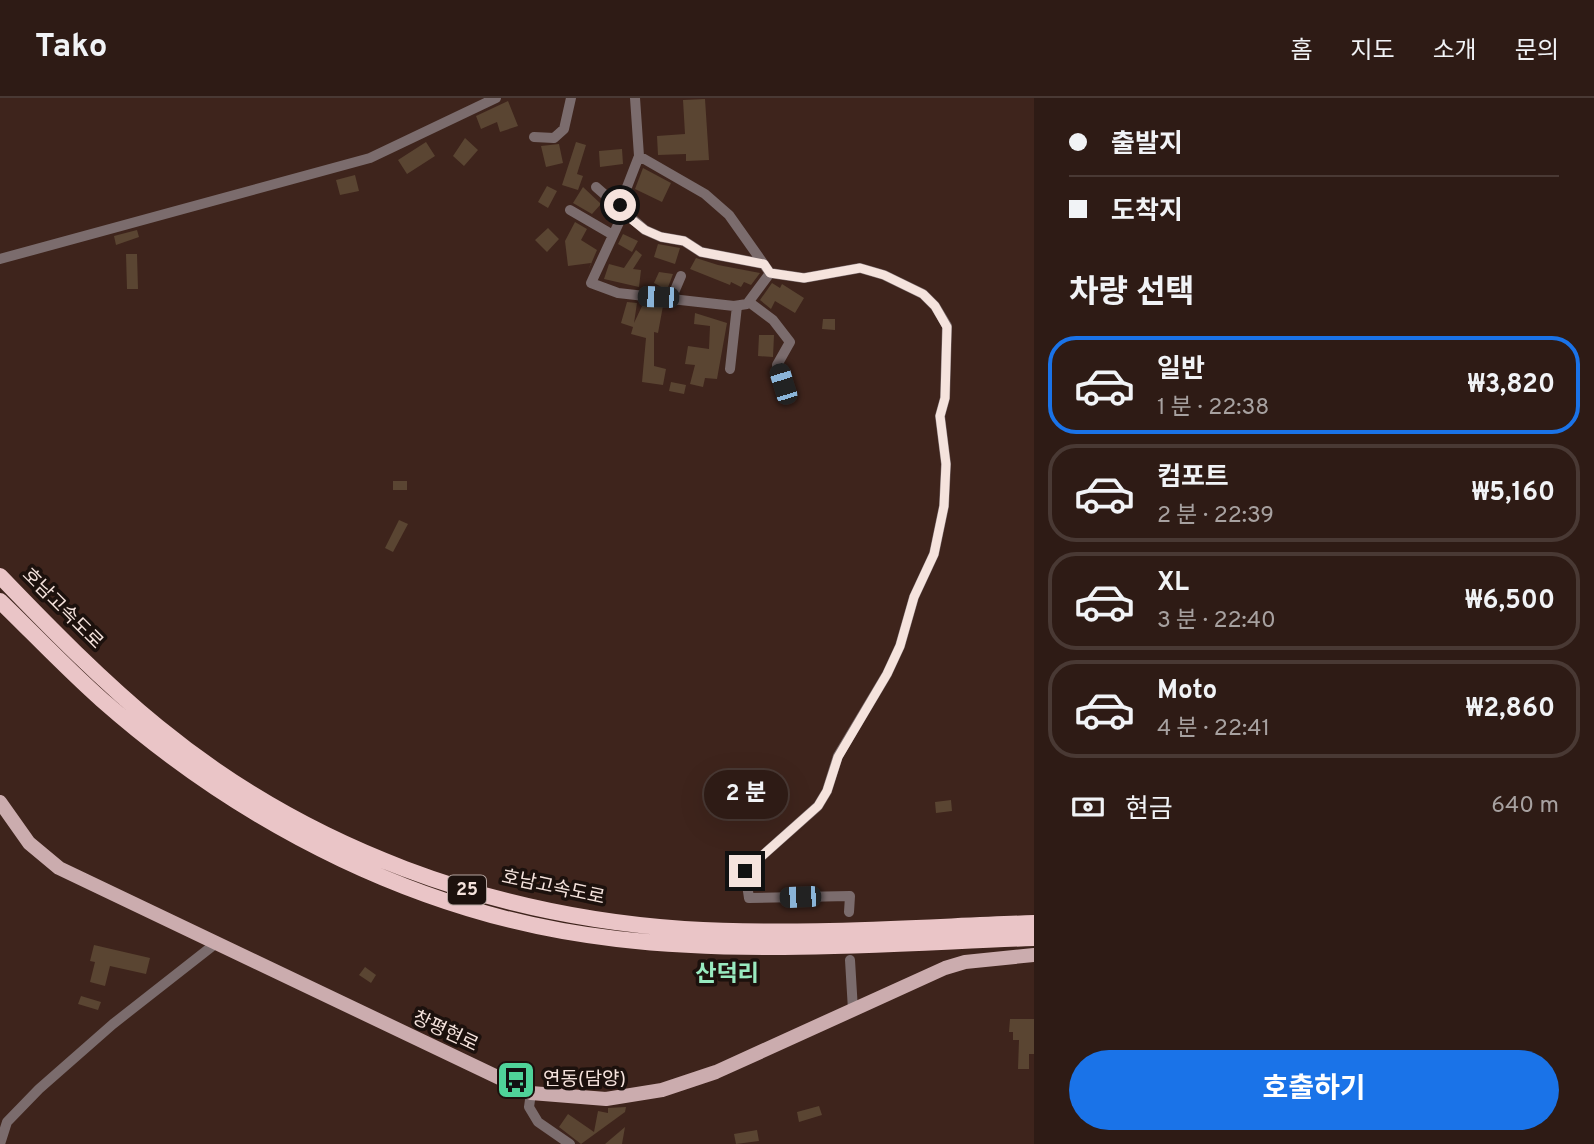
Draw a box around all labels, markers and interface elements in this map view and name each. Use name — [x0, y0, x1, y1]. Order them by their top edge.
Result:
text: Tako — [35, 27, 107, 69]
text: 홈 — [1290, 37, 1312, 67]
text: 지도 — [1350, 37, 1395, 67]
text: 소개 — [1433, 37, 1477, 67]
text: 문의 — [1515, 37, 1559, 67]
text: 출발지 — [1111, 129, 1183, 162]
route start — [604, 189, 636, 221]
text: 도착지 — [1111, 196, 1183, 229]
text: 차량 선택 — [1069, 274, 1195, 314]
car — [637, 286, 680, 308]
icon: car — [1073, 354, 1136, 417]
text: 일반 — [1157, 354, 1205, 387]
car — [767, 361, 800, 407]
text: ₩3,820 — [1468, 369, 1555, 402]
text: 1 분 · 22:38 — [1157, 394, 1269, 423]
icon: car — [1073, 462, 1136, 525]
text: 컴포트 — [1157, 462, 1229, 495]
text: ₩5,160 — [1472, 477, 1555, 510]
text: 2 분 · 22:39 — [1157, 502, 1274, 531]
street label: 호남고속도로 — [16, 563, 108, 655]
text: XL — [1157, 567, 1189, 600]
icon: car — [1073, 570, 1136, 633]
text: ₩6,500 — [1465, 585, 1555, 618]
text: 3 분 · 22:40 — [1157, 607, 1276, 636]
text: Moto — [1157, 675, 1217, 708]
icon: car — [1073, 678, 1136, 741]
text: ₩2,860 — [1466, 693, 1555, 726]
text: 4 분 · 22:41 — [1157, 715, 1270, 744]
callout: 2 분 — [703, 770, 787, 818]
text: 2 분 — [726, 780, 766, 809]
icon: cash — [1069, 788, 1107, 826]
text: 640 m — [1491, 792, 1559, 821]
text: 현금 — [1125, 794, 1173, 827]
route end — [729, 855, 761, 887]
street label: 호남고속도로 — [499, 865, 607, 911]
road number: 25 — [448, 876, 486, 904]
car — [779, 886, 822, 908]
district label: 산덕리 — [695, 961, 759, 990]
street label: 창평현로 — [408, 1006, 482, 1058]
button: 호출하기 — [1069, 1050, 1559, 1130]
bus stop icon: 연동(담양) — [495, 1059, 537, 1101]
place label: 연동(담양) — [543, 1068, 626, 1092]

